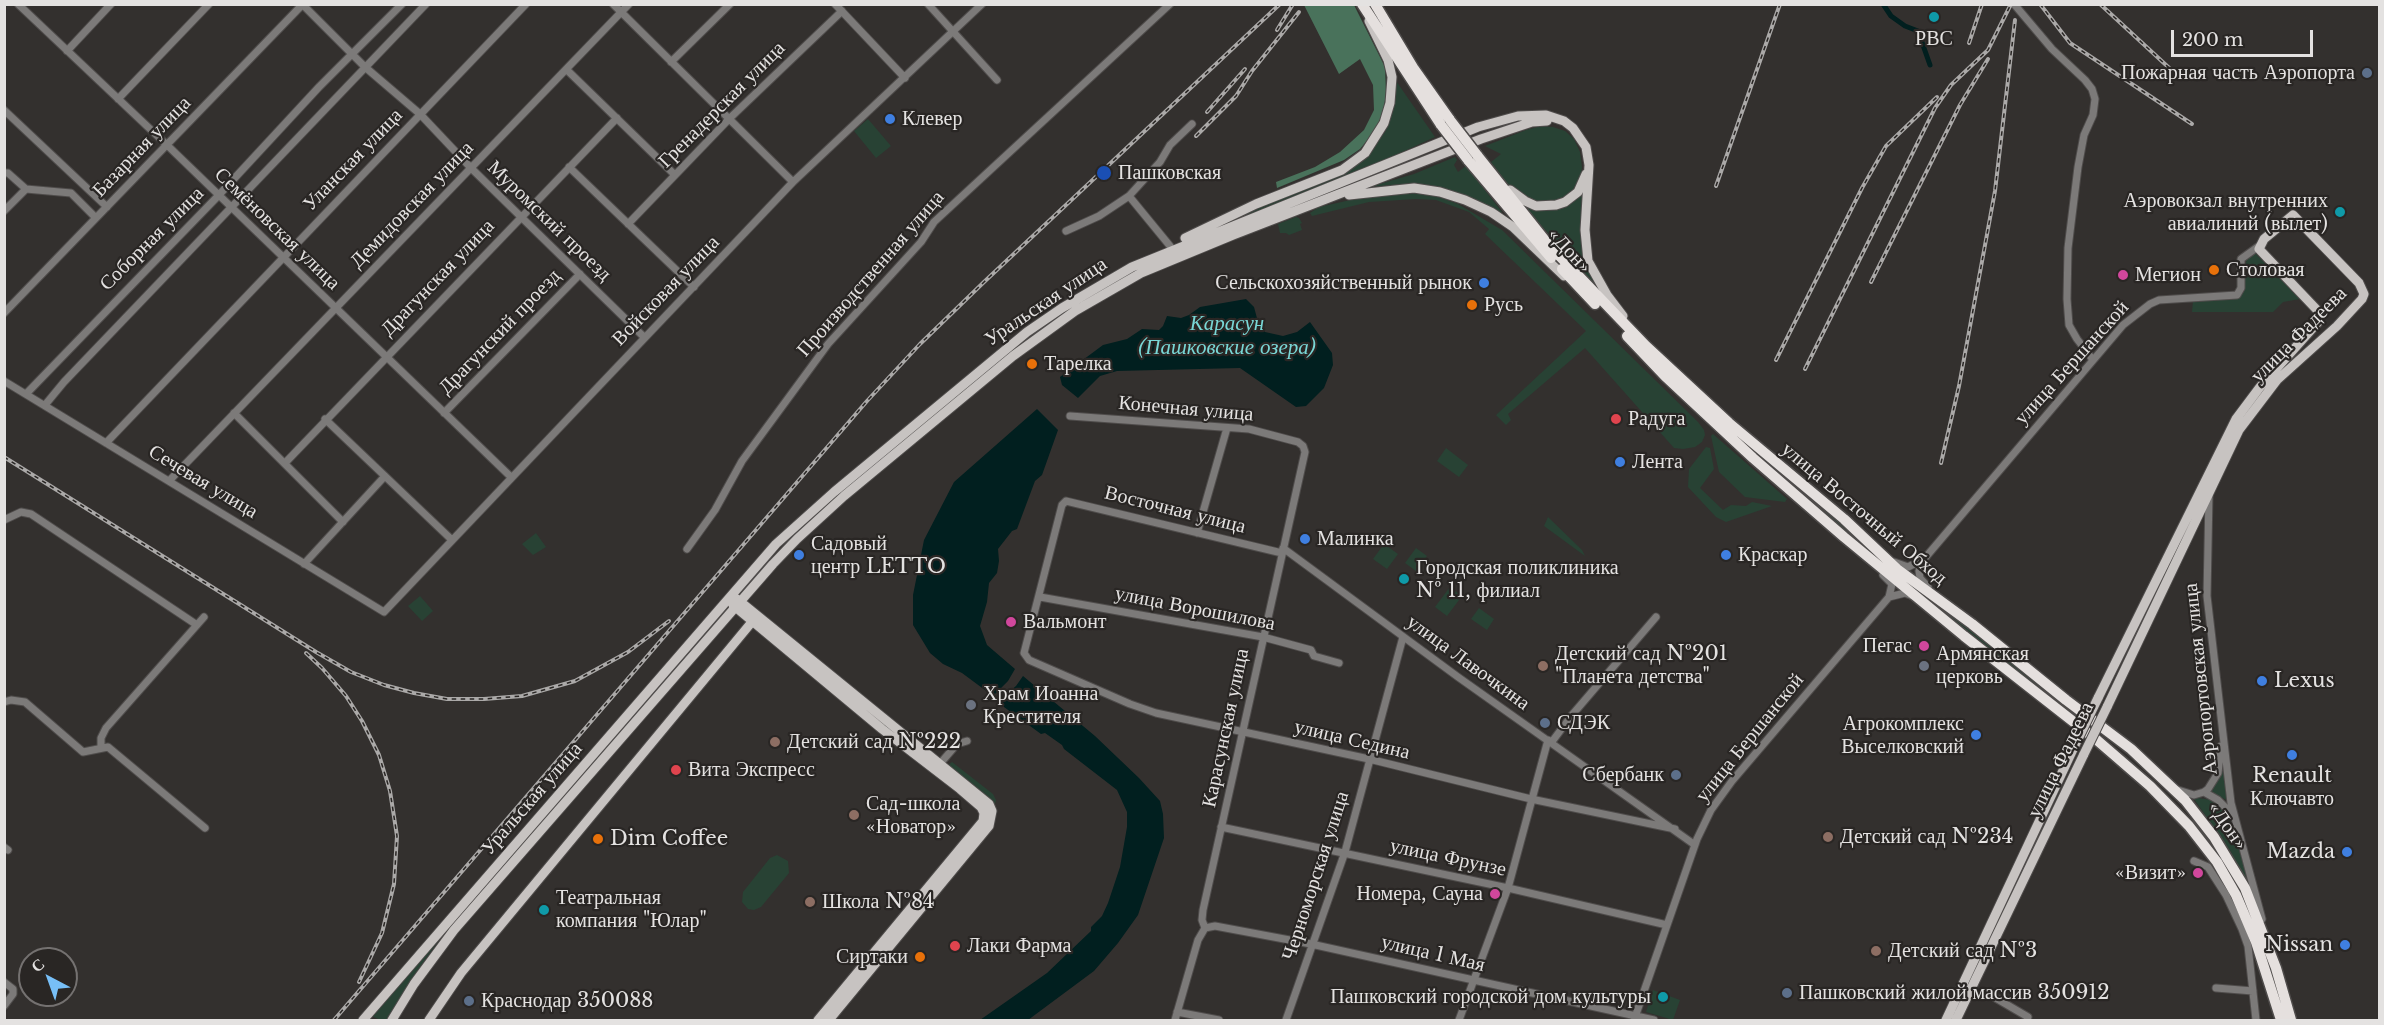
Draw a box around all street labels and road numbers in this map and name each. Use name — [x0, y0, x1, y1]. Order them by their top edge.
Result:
street label: Гренадерская улица — [654, 37, 790, 173]
street label: Базарная улица — [88, 92, 196, 202]
street label: Уланская улица — [298, 104, 408, 216]
street label: Демидовская улица — [345, 137, 479, 273]
street label: Муромский проезд — [482, 156, 616, 286]
street label: Семёновская улица — [209, 163, 345, 295]
street label: Соборная улица — [95, 182, 209, 296]
street label: Производственная улица — [792, 186, 950, 362]
street label: Драгунская улица — [376, 215, 500, 341]
street label: «Дон» — [1542, 223, 1596, 279]
street label: Войсковая улица — [607, 231, 725, 351]
street label: Уральская улица — [980, 252, 1112, 352]
street label: Драгунский проезд — [434, 264, 566, 400]
street label: улица Фадеева — [2246, 282, 2352, 388]
street label: улица Бершанской — [2010, 296, 2134, 430]
street label: Конечная улица — [1118, 391, 1254, 427]
street label: улица Восточный Обход — [1776, 438, 1952, 590]
street label: Сечевая улица — [144, 440, 262, 524]
street label: Восточная улица — [1102, 481, 1248, 539]
street label: улица Ворошилова — [1113, 582, 1277, 636]
street label: Аэропортовская улица — [2179, 582, 2223, 776]
street label: улица Лавочкина — [1402, 610, 1534, 716]
street label: Карасунская улица — [1197, 646, 1255, 810]
street label: улица Бершанской — [1691, 669, 1809, 807]
street label: улица Фадеева — [2023, 698, 2099, 822]
street label: улица Седина — [1292, 715, 1412, 765]
street label: Уральская улица — [476, 738, 588, 860]
street label: Черноморская улица — [1277, 788, 1355, 964]
street label: «Дон» — [2202, 797, 2252, 855]
street label: улица Фрунзе — [1388, 834, 1508, 882]
street label: улица 1 Мая — [1379, 930, 1487, 978]

